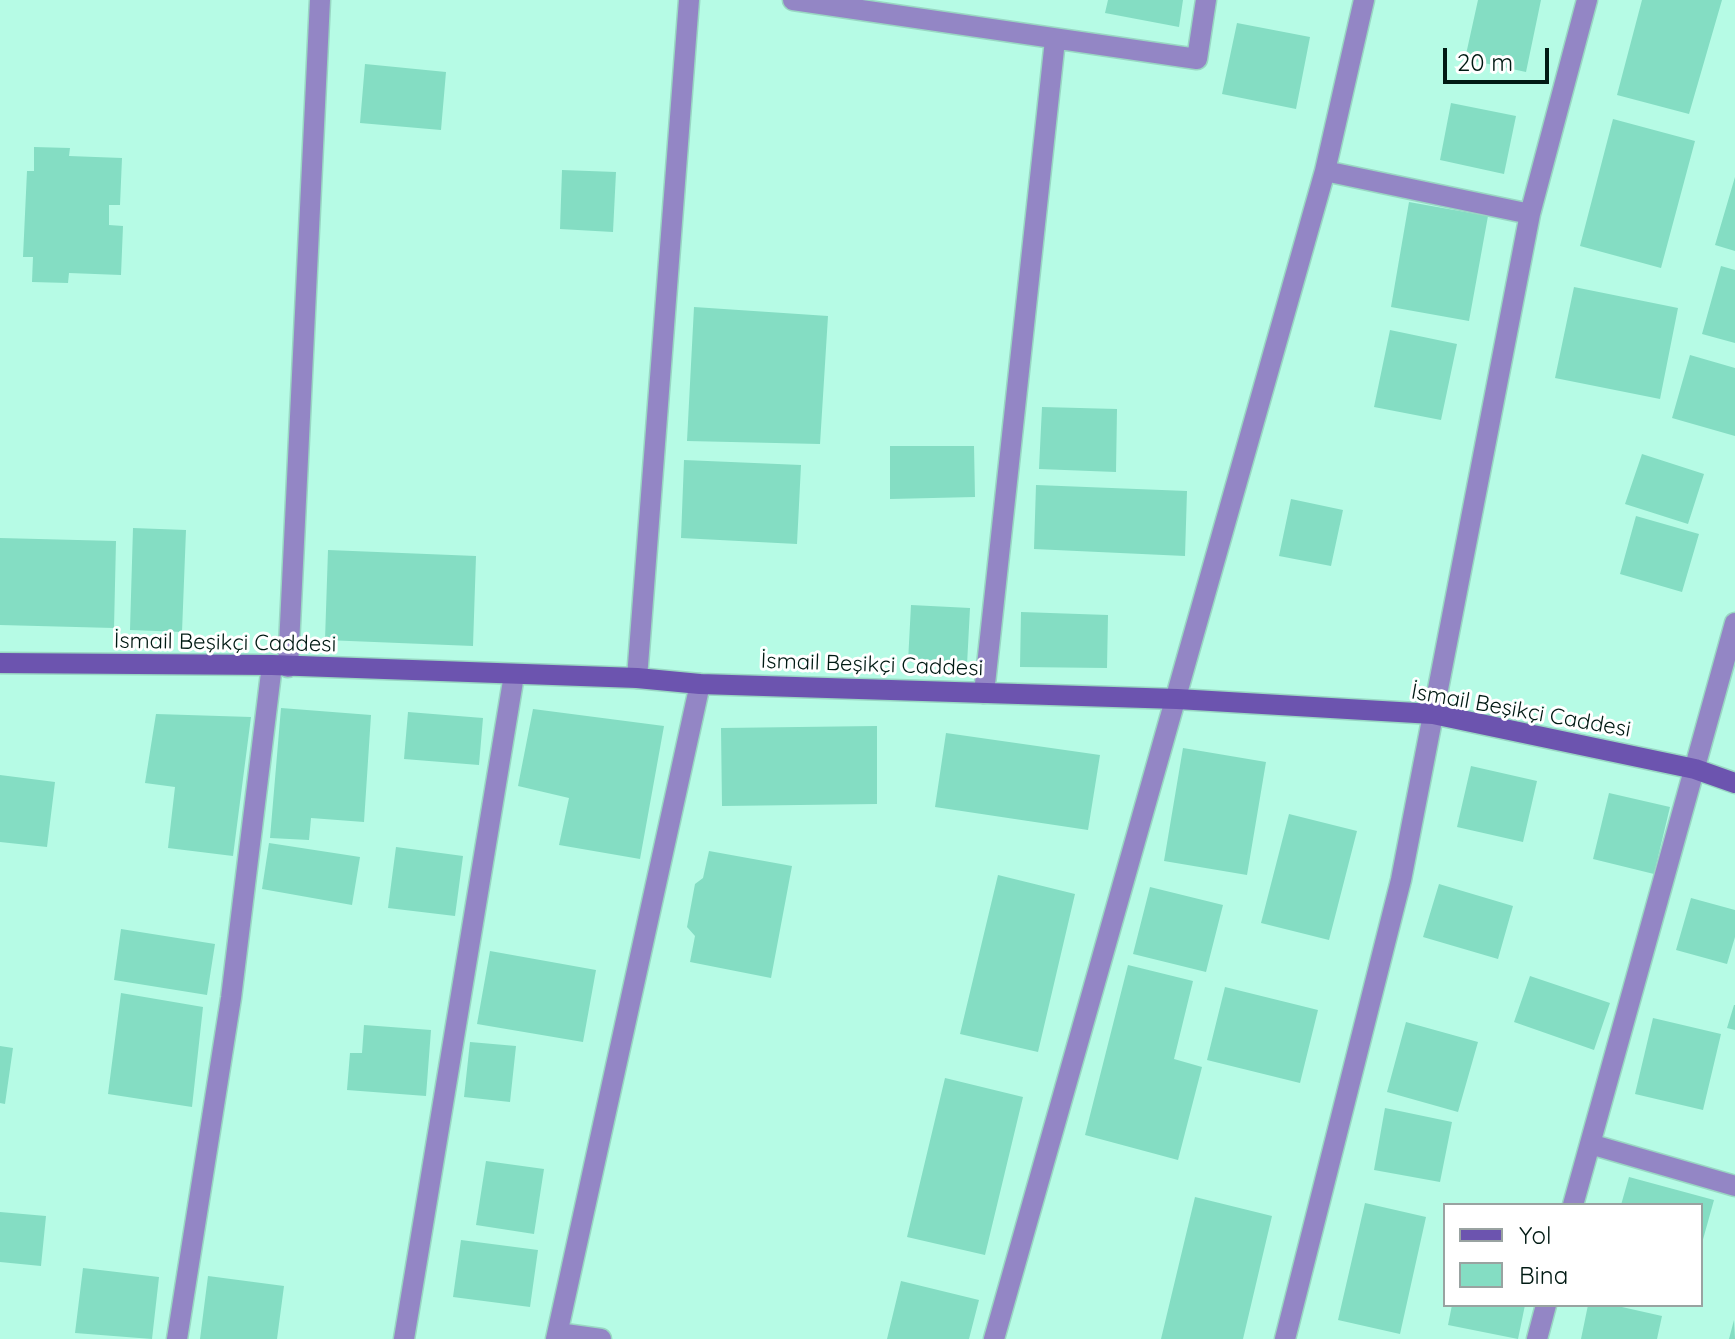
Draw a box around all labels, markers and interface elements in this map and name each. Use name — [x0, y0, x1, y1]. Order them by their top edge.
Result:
scale bar — [1447, 32, 1553, 82]
text: 20 m — [1457, 47, 1513, 77]
street label: İsmail Beşikçi Caddesi — [114, 628, 336, 658]
street label: İsmail Beşikçi Caddesi — [760, 648, 984, 682]
street label: İsmail Beşikçi Caddesi — [1409, 679, 1633, 743]
legend — [1443, 1203, 1703, 1307]
text: Yol — [1519, 1220, 1551, 1250]
text: Bina — [1519, 1260, 1568, 1290]

